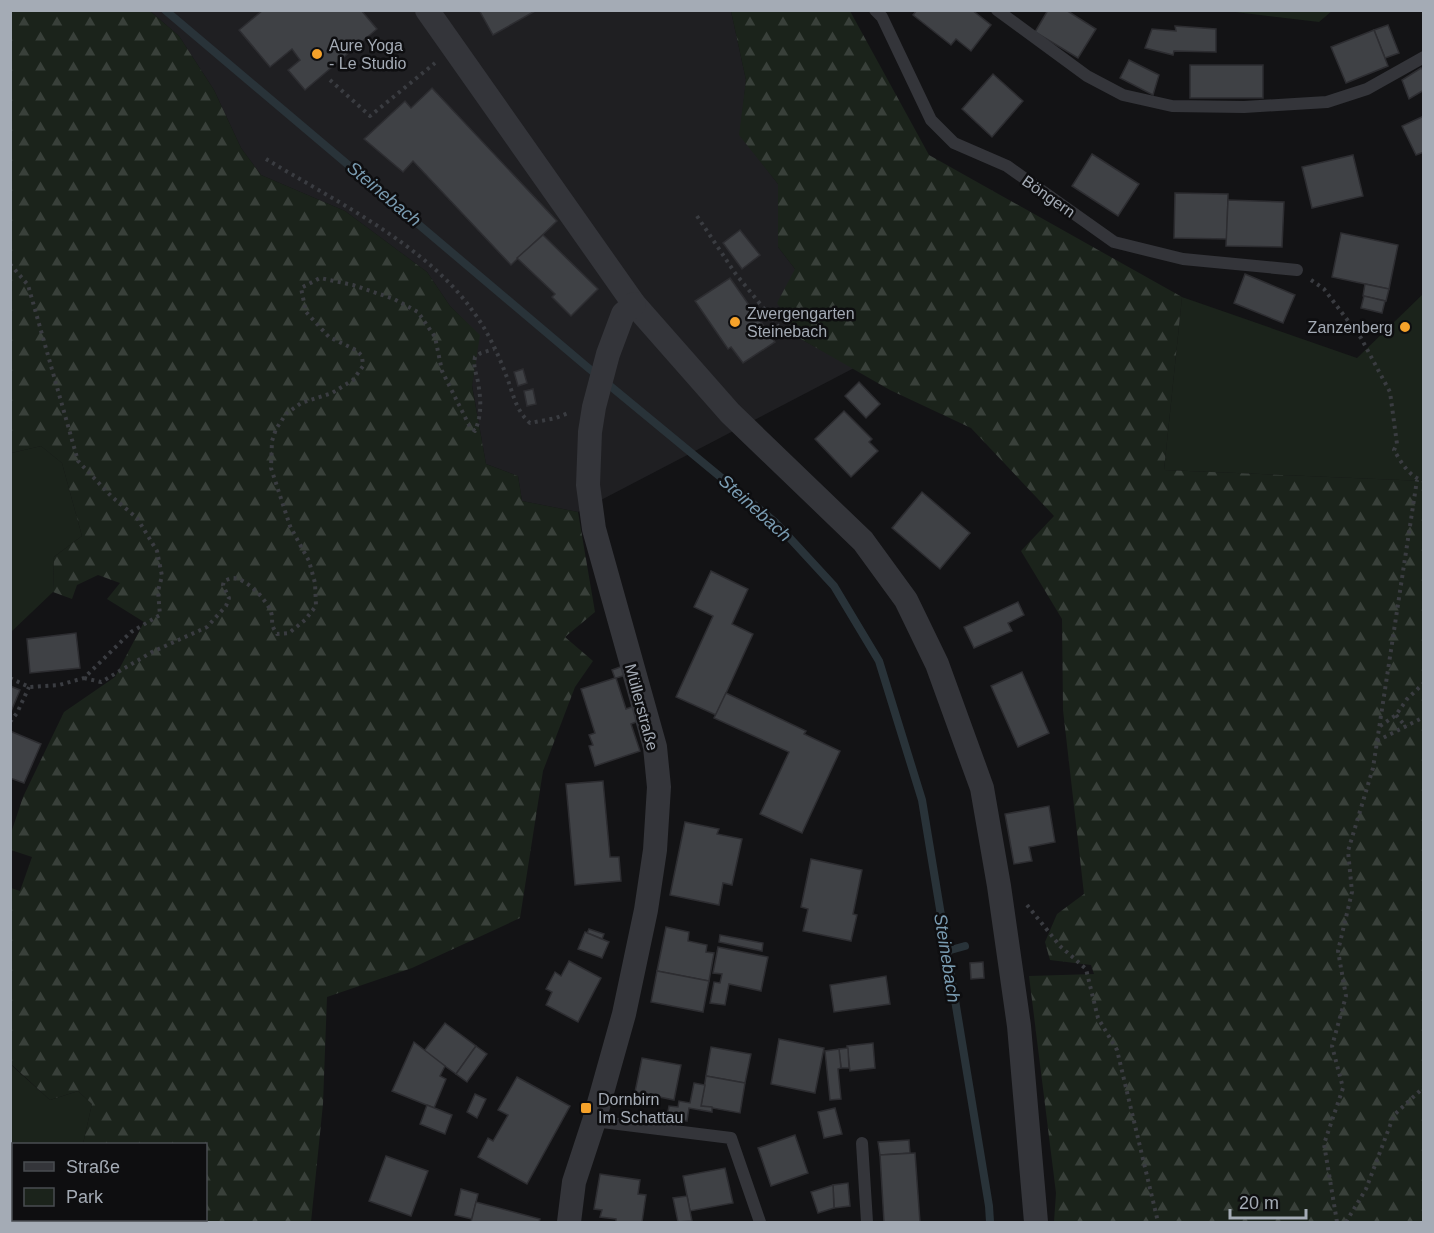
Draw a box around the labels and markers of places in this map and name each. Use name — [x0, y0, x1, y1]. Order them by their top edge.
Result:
place label: Aure Yoga - Le Studio — [329, 37, 406, 72]
marker: Aure Yoga - Le Studio — [310, 47, 324, 61]
place label: Zwergengarten Steinebach — [747, 305, 855, 340]
marker: Zwergengarten Steinebach — [728, 315, 742, 329]
place label: Zanzenberg — [1308, 319, 1393, 336]
marker: Zanzenberg — [1398, 320, 1412, 334]
place label: Dornbirn Im Schattau — [598, 1091, 683, 1126]
marker: Dornbirn Im Schattau — [579, 1101, 593, 1115]

